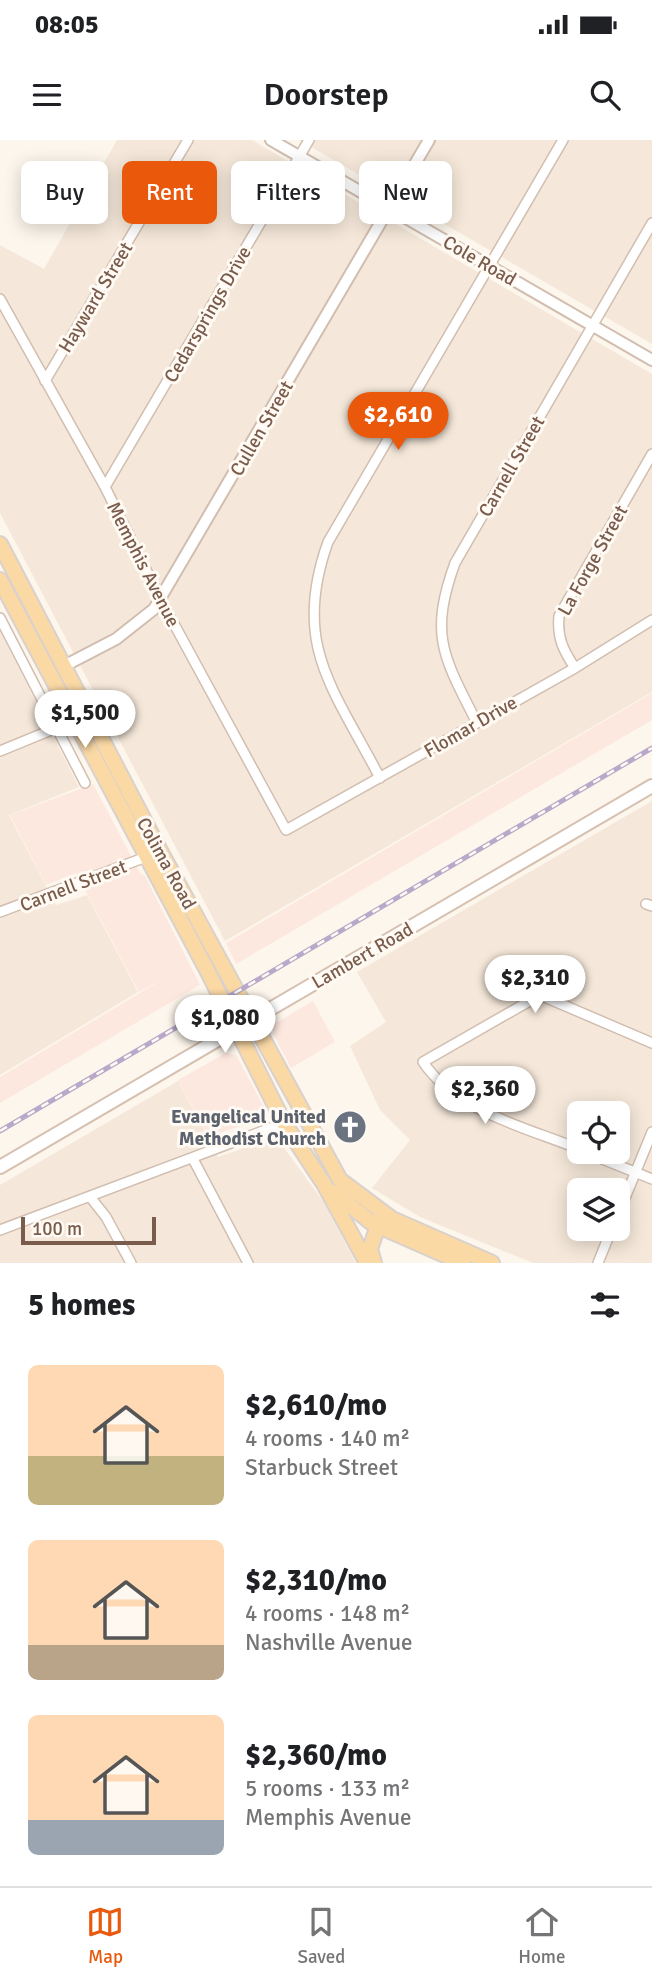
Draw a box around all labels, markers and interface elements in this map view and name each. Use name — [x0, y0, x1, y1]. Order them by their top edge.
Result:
text: 08:05 — [35, 9, 99, 41]
text: Doorstep — [263, 75, 389, 114]
icon: menu — [28, 76, 66, 114]
icon: search — [586, 76, 624, 114]
chip: Buy — [21, 161, 108, 224]
chip: Rent — [122, 161, 217, 224]
chip: Filters — [231, 161, 345, 224]
chip: New — [359, 161, 452, 224]
street label: Cole Road — [438, 230, 521, 291]
street label: Hayward Street — [53, 238, 138, 357]
street label: Cedarsprings Drive — [159, 242, 257, 387]
street label: Cullen Street — [225, 376, 299, 480]
pin: $2,610 — [341, 392, 455, 452]
text: $2,610 — [364, 400, 432, 429]
street label: Carnell Street — [473, 411, 551, 521]
street label: Memphis Avenue — [101, 498, 185, 631]
street label: La Forge Street — [553, 501, 633, 620]
pin: $1,500 — [28, 690, 142, 750]
street label: Flomar Drive — [420, 691, 521, 763]
text: $1,500 — [51, 698, 119, 727]
street label: Colima Road — [131, 813, 201, 914]
street label: Carnell Street — [17, 854, 130, 917]
street label: Lambert Road — [308, 917, 417, 994]
pin: $2,310 — [478, 956, 592, 1015]
text: $2,310 — [501, 963, 569, 992]
pin: $1,080 — [168, 996, 282, 1055]
text: $1,080 — [191, 1003, 259, 1032]
pin: $2,360 — [428, 1066, 542, 1126]
text: $2,360 — [451, 1074, 519, 1103]
map controls — [567, 1101, 630, 1241]
button: locate — [567, 1101, 630, 1164]
place label: Evangelical United Methodist Church — [171, 1105, 326, 1151]
church icon: Evangelical United Methodist Church — [331, 1108, 369, 1146]
button: layers — [567, 1178, 630, 1241]
scale bar — [21, 1214, 156, 1246]
text: 100 m — [32, 1217, 82, 1241]
icon: filters — [586, 1286, 624, 1324]
text: 5 homes — [28, 1287, 135, 1324]
text: $2,610/mo — [245, 1387, 387, 1424]
icon: home — [84, 1393, 168, 1477]
text: 4 rooms · 140 m² — [245, 1424, 410, 1453]
text: Starbuck Street — [245, 1453, 398, 1482]
text: $2,310/mo — [245, 1562, 387, 1599]
icon: home — [84, 1568, 168, 1652]
text: 4 rooms · 148 m² — [245, 1599, 410, 1628]
text: Nashville Avenue — [245, 1628, 413, 1657]
text: $2,360/mo — [245, 1737, 387, 1774]
icon: home — [84, 1743, 168, 1827]
text: 5 rooms · 133 m² — [245, 1774, 410, 1803]
text: Memphis Avenue — [245, 1803, 411, 1832]
tab: Map — [86, 1903, 124, 1969]
tab: Saved — [297, 1903, 345, 1969]
tab: Home — [518, 1903, 566, 1969]

